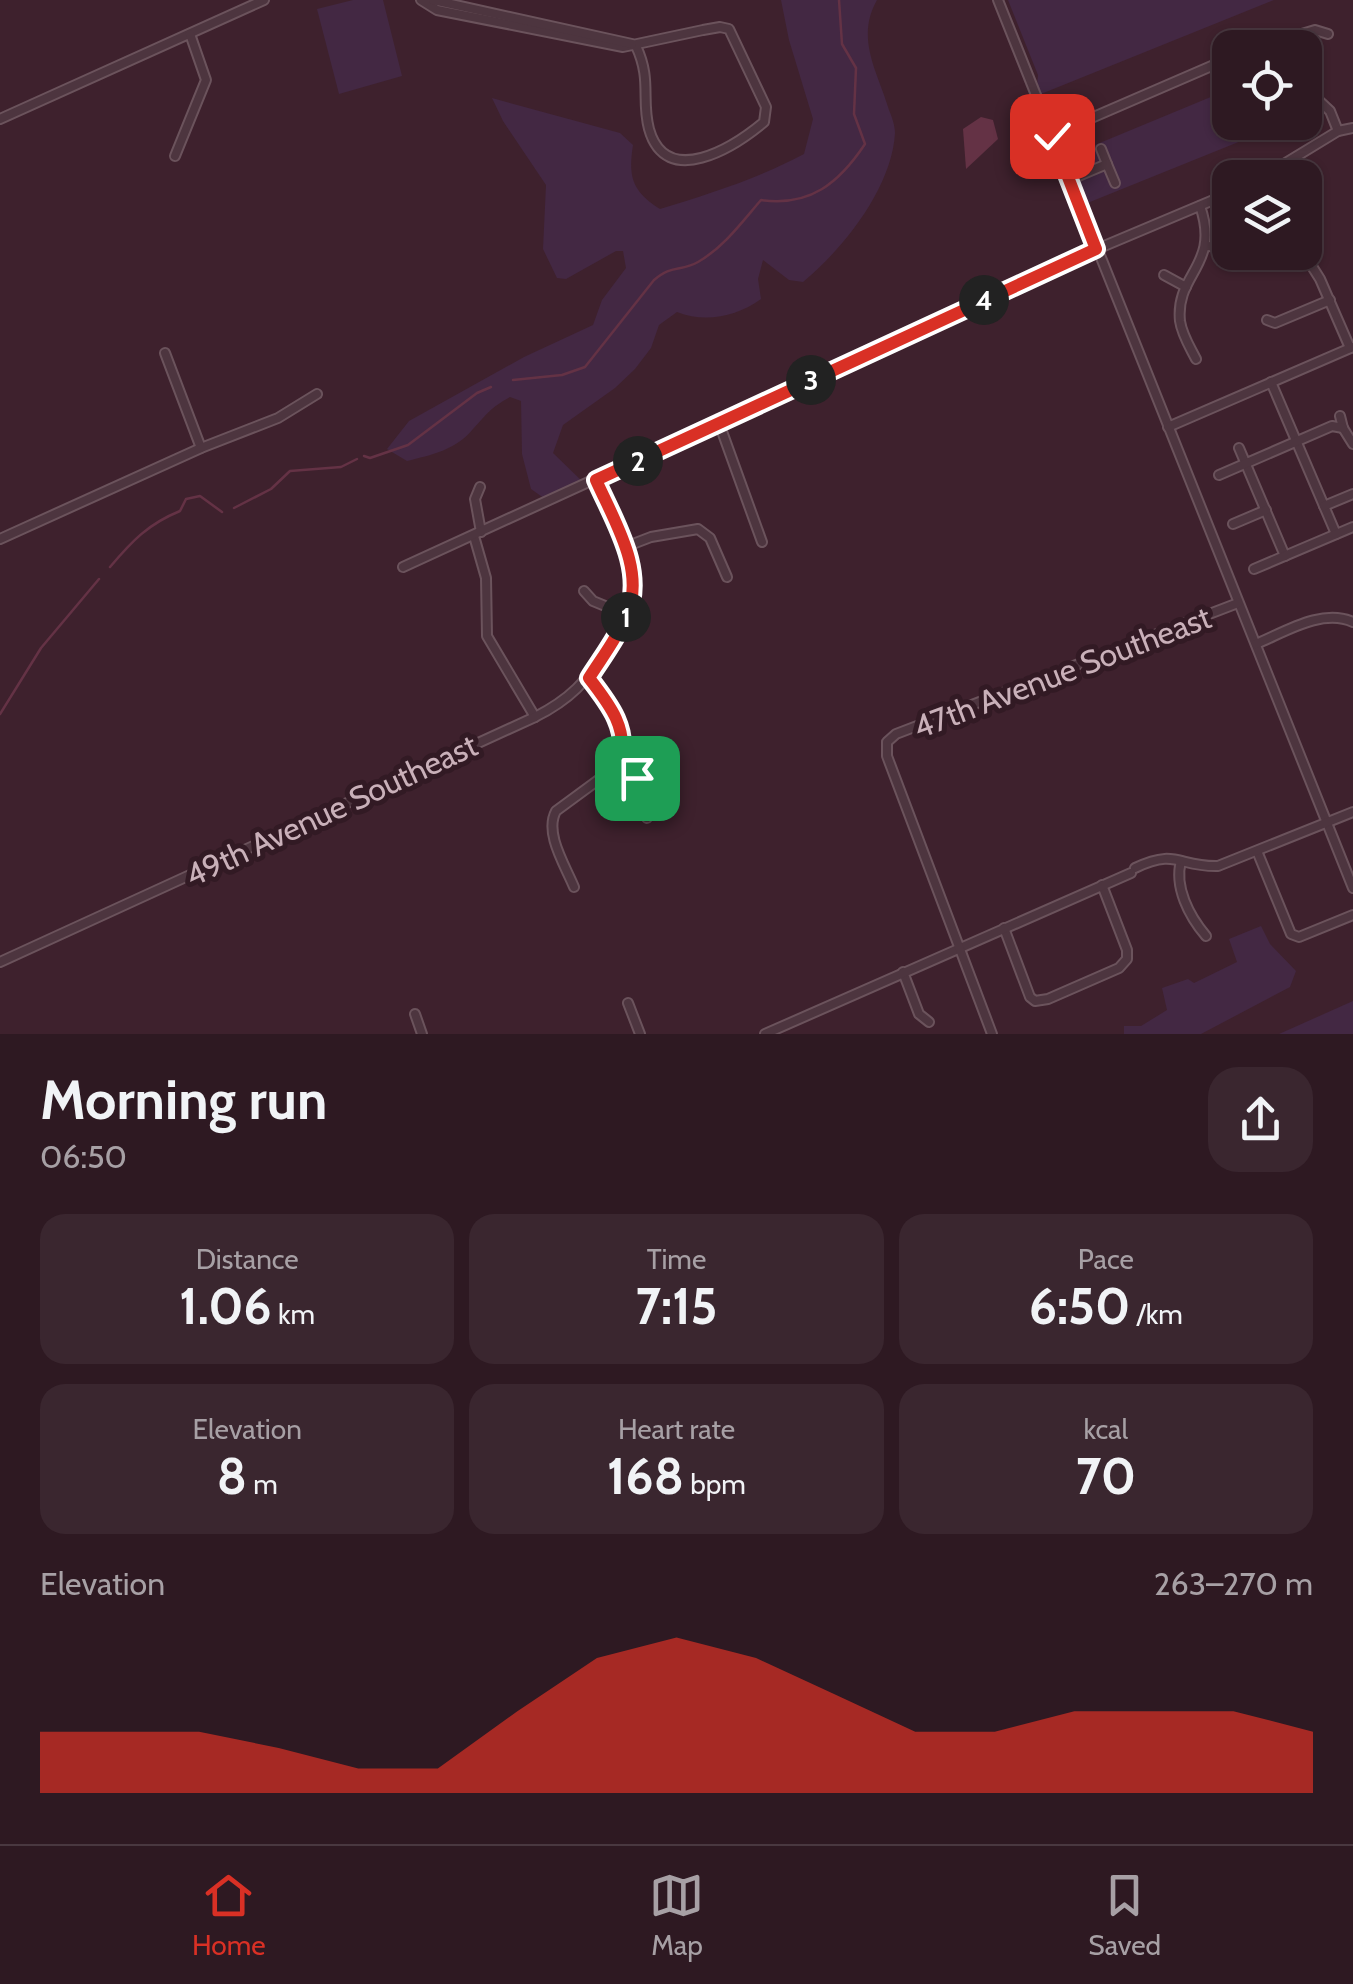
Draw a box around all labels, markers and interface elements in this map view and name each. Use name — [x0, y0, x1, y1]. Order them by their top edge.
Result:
map controls — [1212, 30, 1322, 270]
button: locate — [1212, 30, 1322, 140]
pin — [1010, 94, 1095, 179]
icon: check — [1025, 109, 1080, 164]
button: layers — [1212, 160, 1322, 270]
pin: 4 — [959, 275, 1009, 325]
text: 4 — [975, 283, 993, 317]
pin: 3 — [786, 355, 836, 405]
text: 3 — [803, 363, 819, 397]
pin: 2 — [613, 436, 663, 486]
text: 2 — [631, 444, 645, 478]
pin: 1 — [601, 592, 651, 642]
street label: 47th Avenue Southeast — [908, 597, 1216, 747]
text: 1 — [621, 600, 631, 634]
street label: 49th Avenue Southeast — [179, 725, 483, 895]
pin — [595, 736, 680, 821]
icon: arrive — [610, 751, 665, 806]
text: Morning run — [40, 1066, 327, 1133]
button: share — [1208, 1067, 1313, 1172]
text: 06:50 — [40, 1137, 127, 1176]
text: Distance — [196, 1242, 299, 1276]
text: Time — [647, 1242, 706, 1276]
text: Pace — [1078, 1242, 1134, 1276]
text: 1.06 — [179, 1276, 272, 1337]
text: 7:15 — [636, 1276, 717, 1337]
text: 6:50 — [1029, 1276, 1130, 1337]
text: km — [272, 1297, 315, 1331]
text: /km — [1130, 1297, 1183, 1331]
text: Elevation — [192, 1412, 302, 1446]
text: Heart rate — [618, 1412, 735, 1446]
text: kcal — [1083, 1412, 1128, 1446]
text: 8 — [217, 1446, 247, 1507]
text: 168 — [607, 1446, 684, 1507]
text: 70 — [1076, 1446, 1136, 1507]
text: m — [247, 1467, 278, 1501]
text: bpm — [684, 1467, 746, 1501]
text: Elevation — [40, 1564, 165, 1603]
text: 263–270 m — [1154, 1564, 1313, 1603]
tab: Home — [192, 1868, 266, 1962]
tab: Map — [649, 1868, 704, 1962]
tab: Saved — [1088, 1868, 1161, 1962]

